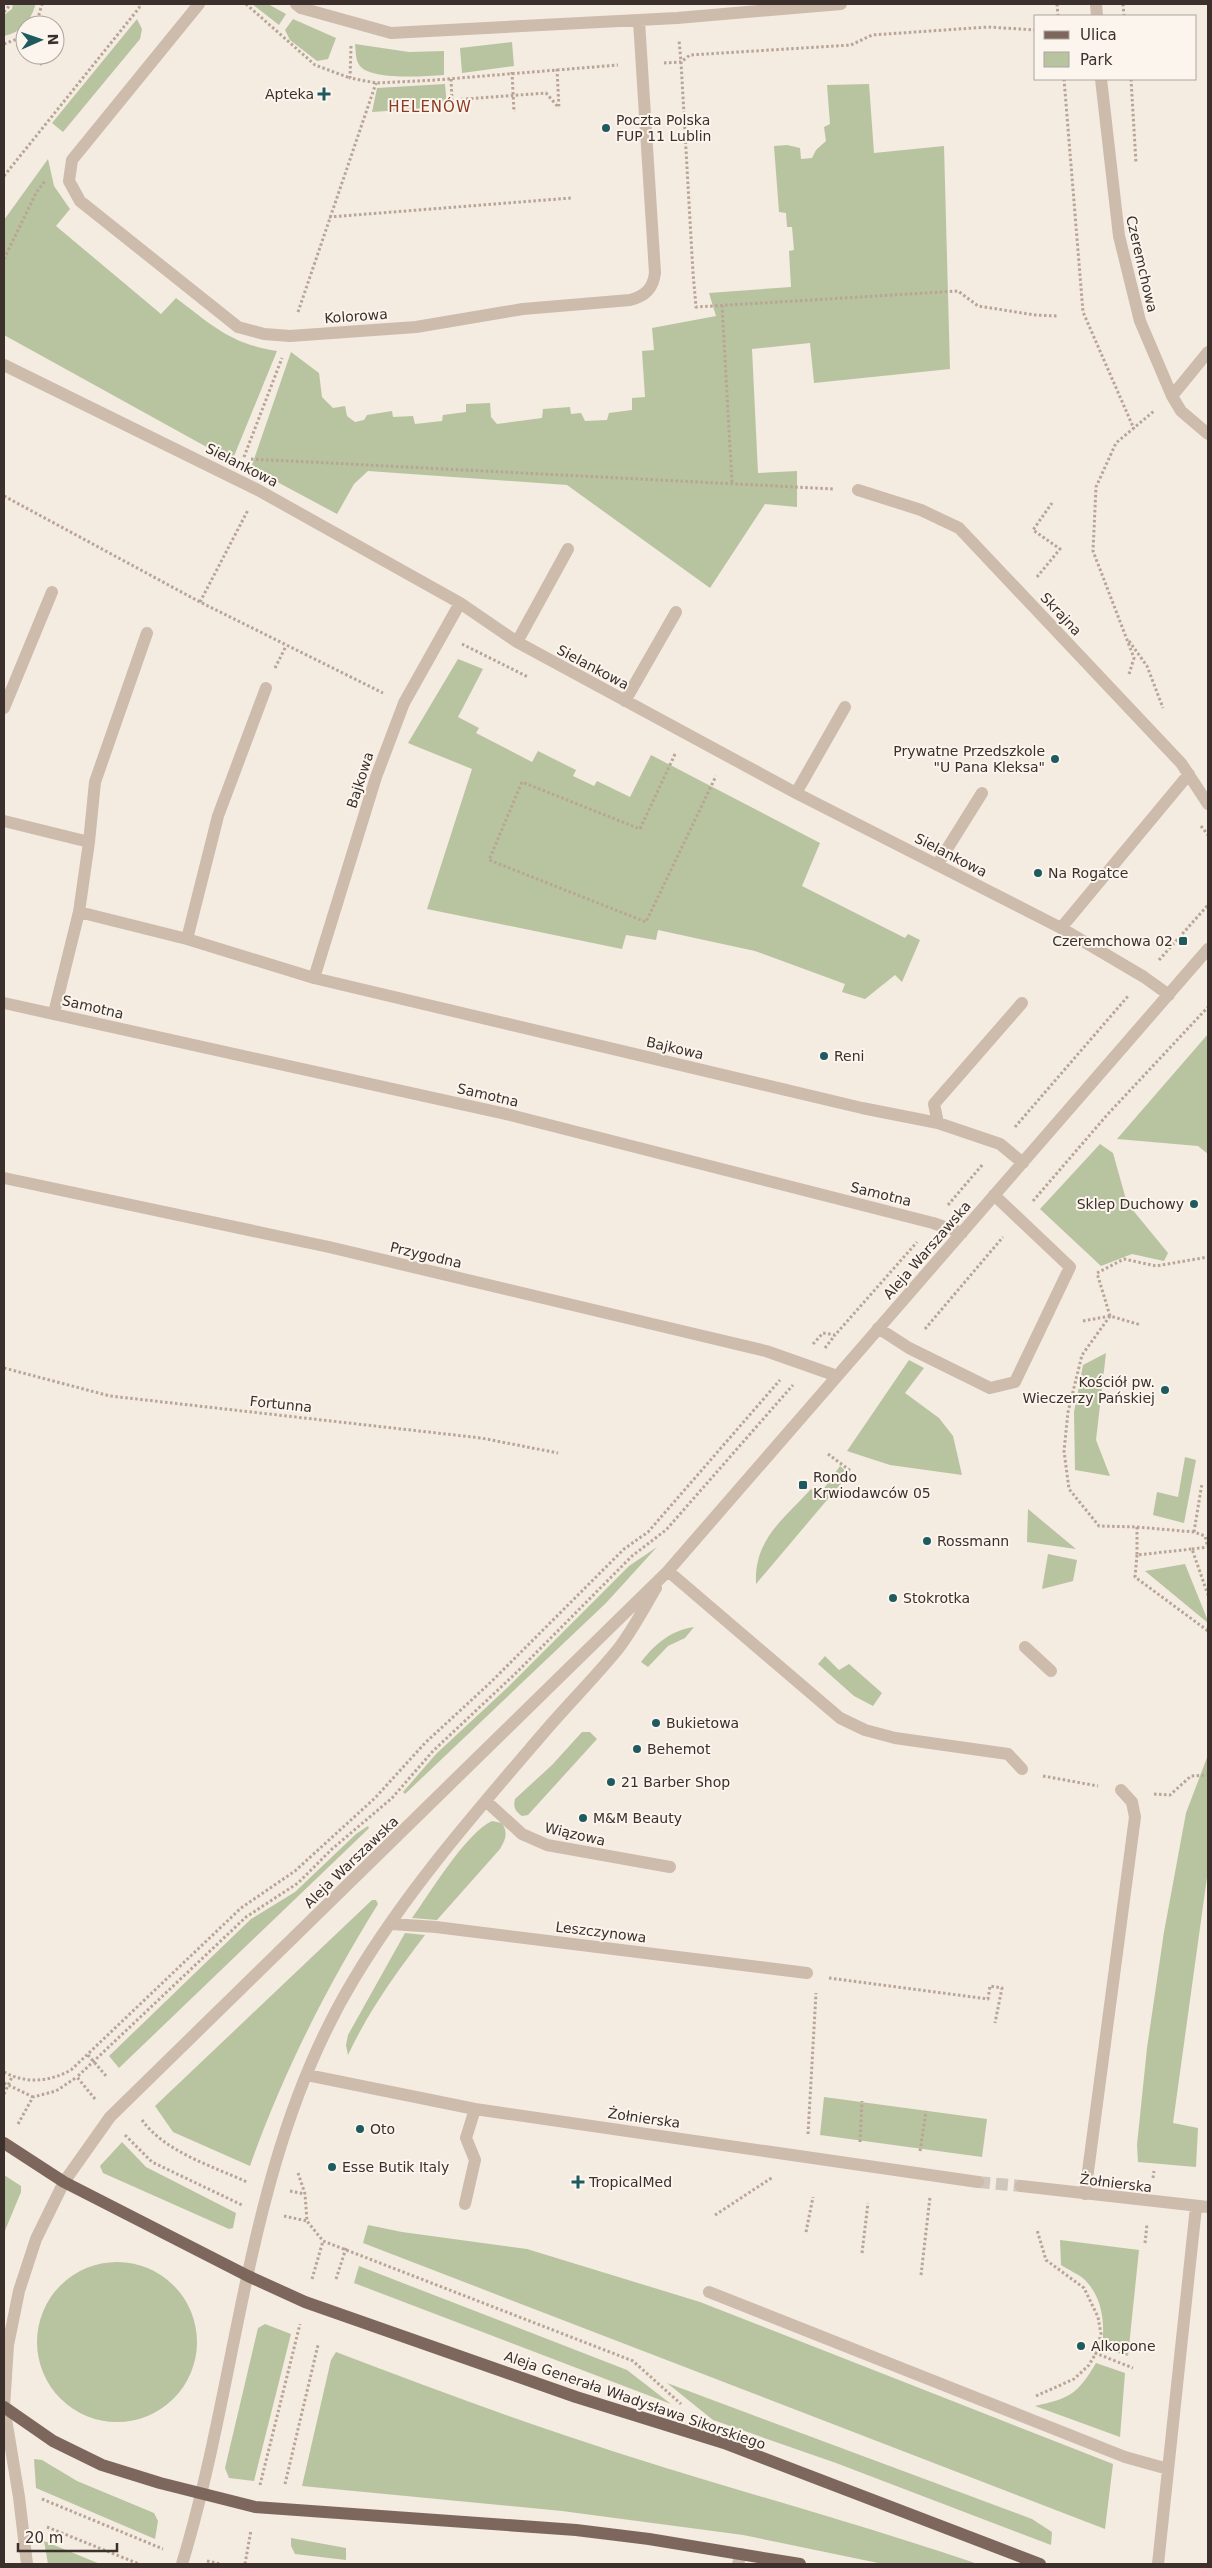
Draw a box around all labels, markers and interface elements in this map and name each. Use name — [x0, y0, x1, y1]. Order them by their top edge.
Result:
north arrow — [15, 15, 65, 65]
legend — [1034, 15, 1197, 80]
text: Ulica — [1080, 26, 1117, 44]
text: N — [45, 33, 61, 46]
text: Park — [1080, 51, 1113, 69]
place label: Apteka — [265, 86, 314, 102]
marker: Apteka — [318, 88, 330, 100]
district label: HELENÓW — [388, 97, 472, 116]
place label: Poczta Polska FUP 11 Lublin — [616, 112, 711, 144]
marker: Poczta Polska FUP 11 Lublin — [600, 122, 612, 134]
street label: Czeremchowa — [1123, 214, 1161, 314]
street label: Kolorowa — [324, 306, 388, 326]
street label: Sielankowa — [203, 440, 281, 490]
street label: Skrajna — [1037, 589, 1085, 639]
street label: Sielankowa — [554, 641, 632, 693]
place label: Prywatne Przedszkole "U Pana Kleksa" — [893, 743, 1045, 775]
street label: Bajkowa — [343, 750, 377, 810]
marker: Prywatne Przedszkole "U Pana Kleksa" — [1049, 753, 1061, 765]
street label: Sielankowa — [912, 830, 990, 880]
place label: Na Rogatce — [1048, 865, 1128, 881]
marker: Na Rogatce — [1032, 867, 1044, 879]
place label: Czeremchowa 02 — [1052, 933, 1173, 949]
marker: Czeremchowa 02 — [1177, 935, 1189, 947]
street label: Samotna — [61, 992, 125, 1022]
street label: Bajkowa — [645, 1034, 705, 1062]
place label: Reni — [834, 1048, 864, 1064]
marker: Reni — [818, 1050, 830, 1062]
street label: Samotna — [456, 1080, 520, 1110]
street label: Samotna — [849, 1179, 913, 1209]
place label: Sklep Duchowy — [1077, 1196, 1184, 1212]
street label: Aleja Warszawska — [880, 1198, 974, 1302]
marker: Sklep Duchowy — [1188, 1198, 1200, 1210]
street label: Przygodna — [388, 1239, 464, 1271]
place label: Kościół pw. Wieczerzy Pańskiej — [1022, 1374, 1155, 1406]
marker: Kościół pw. Wieczerzy Pańskiej — [1159, 1384, 1171, 1396]
street label: Fortunna — [249, 1393, 313, 1415]
place label: Rondo Krwiodawców 05 — [813, 1469, 931, 1501]
marker: Rondo Krwiodawców 05 — [797, 1479, 809, 1491]
place label: Rossmann — [937, 1533, 1009, 1549]
marker: Rossmann — [921, 1535, 933, 1547]
place label: Stokrotka — [903, 1590, 970, 1606]
marker: Stokrotka — [887, 1592, 899, 1604]
place label: Bukietowa — [666, 1715, 739, 1731]
marker: Bukietowa — [650, 1717, 662, 1729]
place label: Behemot — [647, 1741, 711, 1757]
marker: Behemot — [631, 1743, 643, 1755]
place label: 21 Barber Shop — [621, 1774, 730, 1790]
marker: 21 Barber Shop — [605, 1776, 617, 1788]
place label: M&M Beauty — [593, 1810, 682, 1826]
marker: M&M Beauty — [577, 1812, 589, 1824]
street label: Aleja Warszawska — [301, 1813, 401, 1911]
street label: Wiązowa — [543, 1819, 607, 1849]
street label: Leszczynowa — [555, 1918, 647, 1946]
street label: Żołnierska — [607, 2104, 681, 2131]
place label: Oto — [370, 2121, 395, 2137]
marker: Oto — [354, 2123, 366, 2135]
place label: Esse Butik Italy — [342, 2159, 449, 2175]
marker: Esse Butik Italy — [326, 2161, 338, 2173]
street label: Żołnierska — [1079, 2170, 1153, 2195]
place label: TropicalMed — [588, 2174, 672, 2190]
marker: TropicalMed — [571, 2175, 585, 2189]
place label: Alkopone — [1091, 2338, 1156, 2354]
marker: Alkopone — [1075, 2340, 1087, 2352]
street label: Aleja Generała Władysława Sikorskiego — [502, 2348, 768, 2452]
scale bar — [18, 2520, 116, 2552]
text: 20 m — [25, 2529, 63, 2547]

